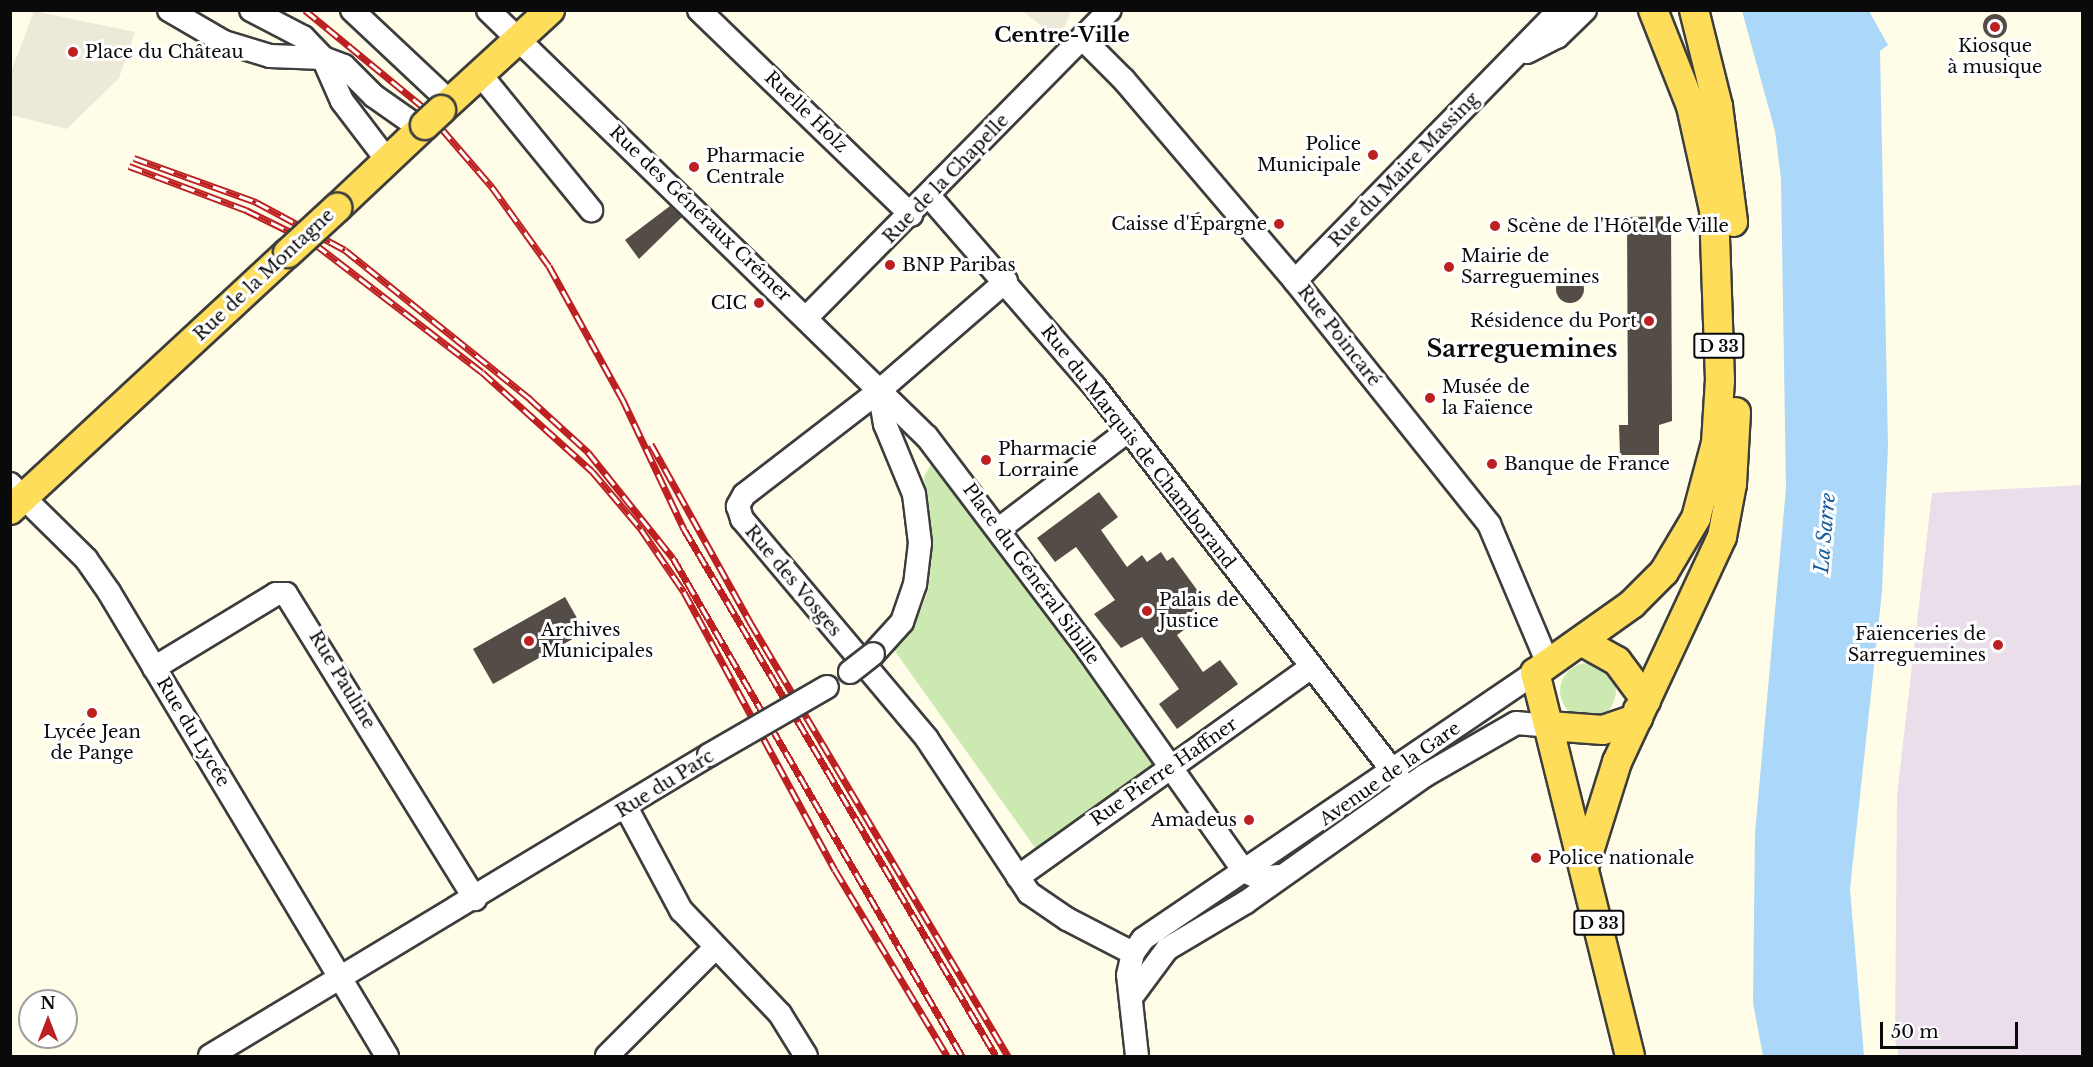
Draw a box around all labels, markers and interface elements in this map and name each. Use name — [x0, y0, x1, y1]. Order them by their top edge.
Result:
marker: Kiosque à musique — [1988, 20, 2002, 34]
district label: Centre-Ville — [994, 22, 1130, 48]
place label: Kiosque à musique — [1948, 36, 2042, 78]
place label: Place du Château — [85, 41, 244, 63]
marker: Place du Château — [66, 45, 80, 59]
street label: Ruelle Holz — [760, 67, 852, 157]
street label: Rue du Maire Massing — [1325, 88, 1483, 252]
street label: Rue de la Chapelle — [879, 110, 1013, 248]
street label: Rue des Généraux Crémer — [605, 121, 795, 307]
place label: Police Municipale — [1257, 134, 1361, 176]
place label: Pharmacie Centrale — [706, 146, 805, 188]
marker: Police Municipale — [1366, 148, 1380, 162]
marker: Pharmacie Centrale — [687, 160, 701, 174]
street label: Rue de la Montagne — [189, 204, 339, 346]
place label: Caisse d'Épargne — [1111, 213, 1267, 235]
place label: Scène de l'Hôtel de Ville — [1507, 215, 1730, 237]
marker: Caisse d'Épargne — [1272, 217, 1286, 231]
marker: Scène de l'Hôtel de Ville — [1488, 219, 1502, 233]
place label: Mairie de Sarreguemines — [1461, 246, 1599, 288]
place label: BNP Paribas — [902, 254, 1016, 276]
marker: BNP Paribas — [883, 258, 897, 272]
marker: Mairie de Sarreguemines — [1442, 260, 1456, 274]
street label: Rue Poincaré — [1293, 281, 1385, 391]
place label: CIC — [711, 292, 747, 314]
marker: CIC — [752, 296, 766, 310]
place label: Résidence du Port — [1470, 310, 1637, 332]
marker: Résidence du Port — [1642, 314, 1656, 328]
street label: Rue du Marquis de Chamborand — [1036, 321, 1240, 573]
road number: D 33 — [1692, 333, 1746, 359]
district label: Sarreguemines — [1426, 335, 1618, 363]
place label: Musée de la Faïence — [1442, 377, 1533, 420]
marker: Musée de la Faïence — [1423, 391, 1437, 405]
place label: Pharmacie Lorraine — [998, 439, 1097, 482]
marker: Pharmacie Lorraine — [979, 453, 993, 467]
place label: Banque de France — [1504, 453, 1670, 475]
marker: Banque de France — [1485, 457, 1499, 471]
street label: Place du Général Sibille — [958, 479, 1104, 669]
water label: La Sarre — [1809, 491, 1841, 575]
street label: Rue des Vosges — [740, 521, 846, 641]
place label: Palais de Justice — [1159, 590, 1239, 632]
marker: Palais de Justice — [1140, 604, 1154, 618]
place label: Archives Municipales — [541, 620, 653, 662]
place label: Faïenceries de Sarreguemines — [1848, 624, 1986, 666]
street label: Rue Pauline — [304, 627, 380, 733]
marker: Archives Municipales — [522, 634, 536, 648]
marker: Faïenceries de Sarreguemines — [1991, 638, 2005, 652]
street label: Rue du Lycée — [152, 673, 234, 791]
marker: Lycée Jean de Pange — [85, 706, 99, 720]
street label: Rue Pierre Haffner — [1087, 713, 1241, 831]
street label: Avenue de la Gare — [1316, 717, 1464, 831]
place label: Lycée Jean de Pange — [43, 722, 141, 764]
street label: Rue du Parc — [612, 745, 718, 823]
place label: Amadeus — [1151, 809, 1237, 831]
marker: Amadeus — [1242, 813, 1256, 827]
place label: Police nationale — [1548, 847, 1694, 869]
marker: Police nationale — [1529, 851, 1543, 865]
road number: D 33 — [1572, 910, 1626, 936]
north arrow — [18, 989, 78, 1049]
text: N — [40, 993, 56, 1013]
scale bar — [1883, 1010, 2021, 1048]
text: 50 m — [1891, 1021, 1939, 1043]

